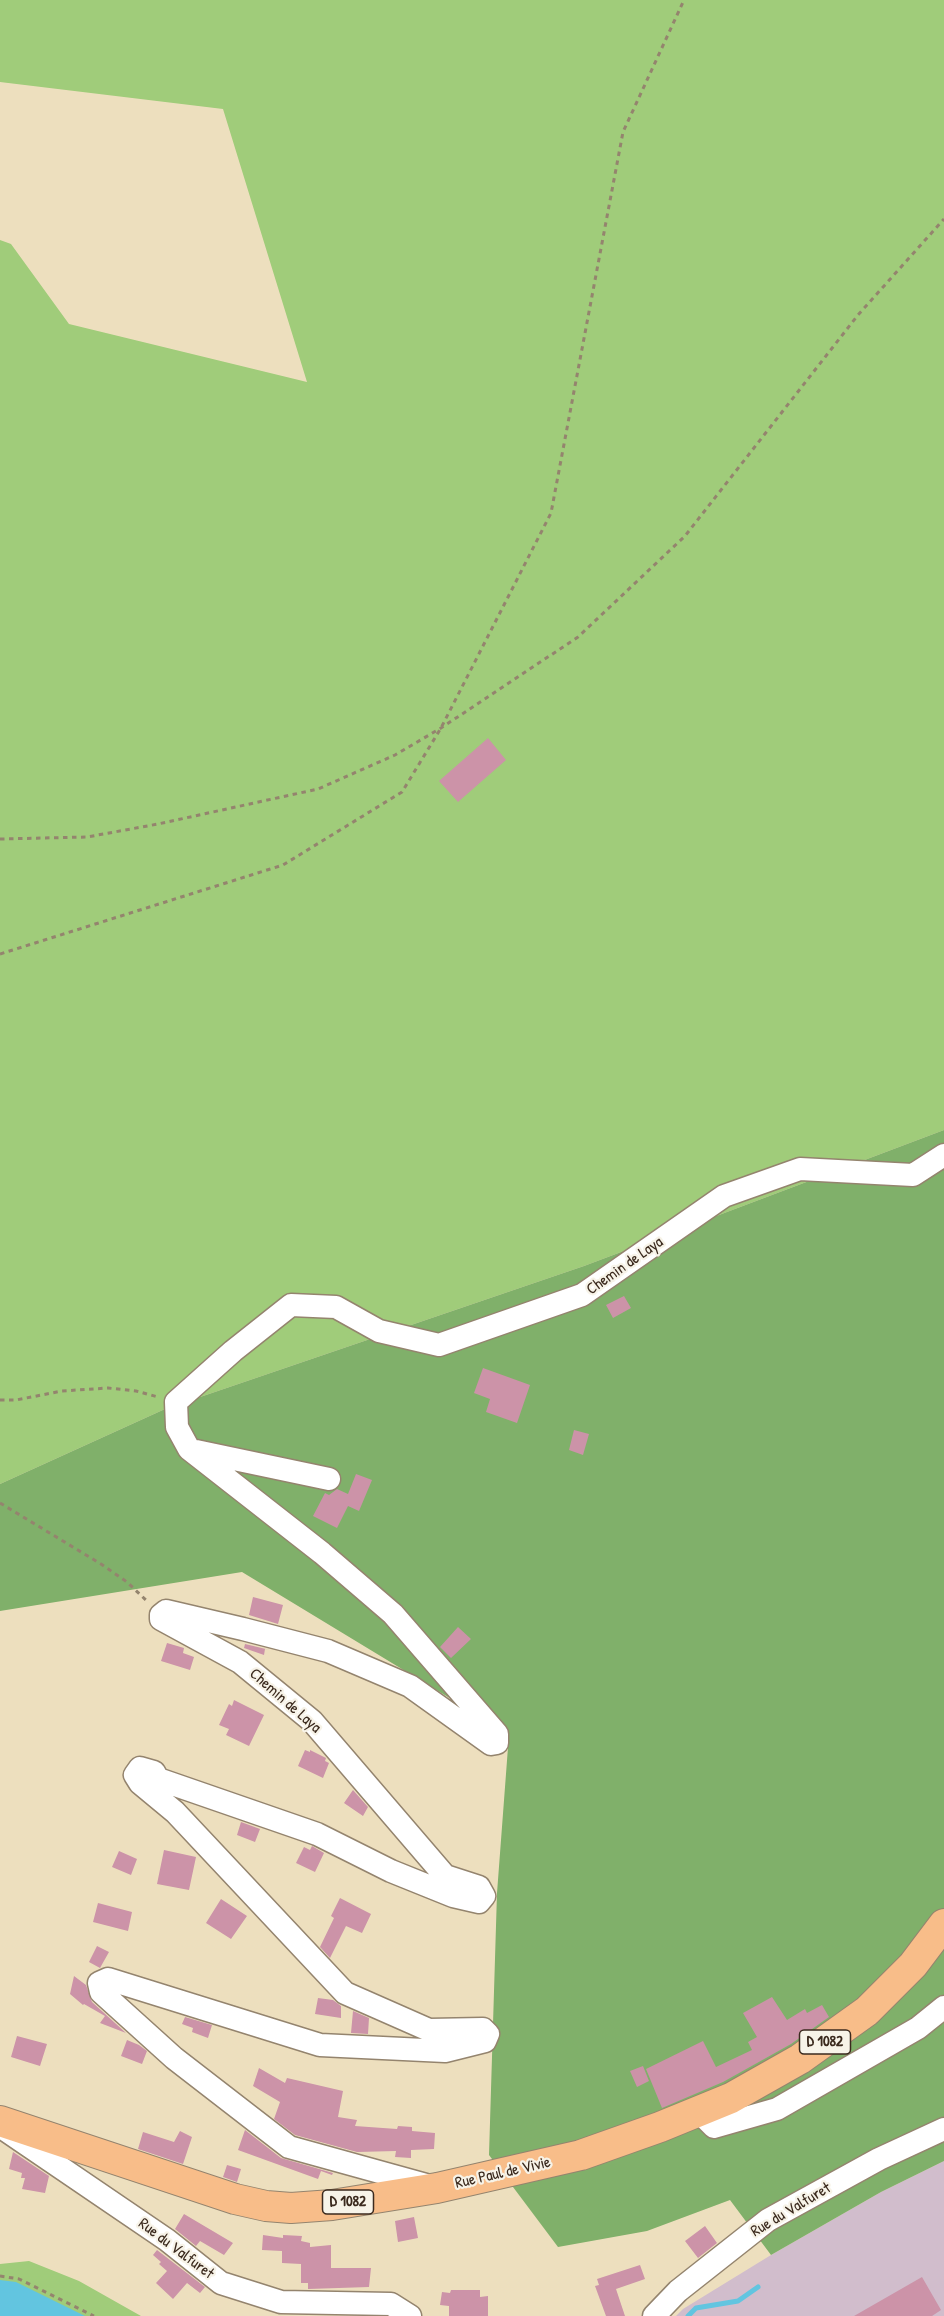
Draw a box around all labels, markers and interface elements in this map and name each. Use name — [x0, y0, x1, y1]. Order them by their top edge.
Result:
street label: Chemin de Laya — [583, 1233, 667, 1299]
street label: Chemin de Laya — [245, 1665, 325, 1737]
road number: D 1082 — [800, 2030, 850, 2054]
street label: Rue Paul de Vivie — [453, 2153, 553, 2193]
street label: Rue du Valfuret — [748, 2179, 834, 2241]
road number: D 1082 — [322, 2190, 374, 2214]
street label: Rue du Valfuret — [134, 2214, 218, 2284]

